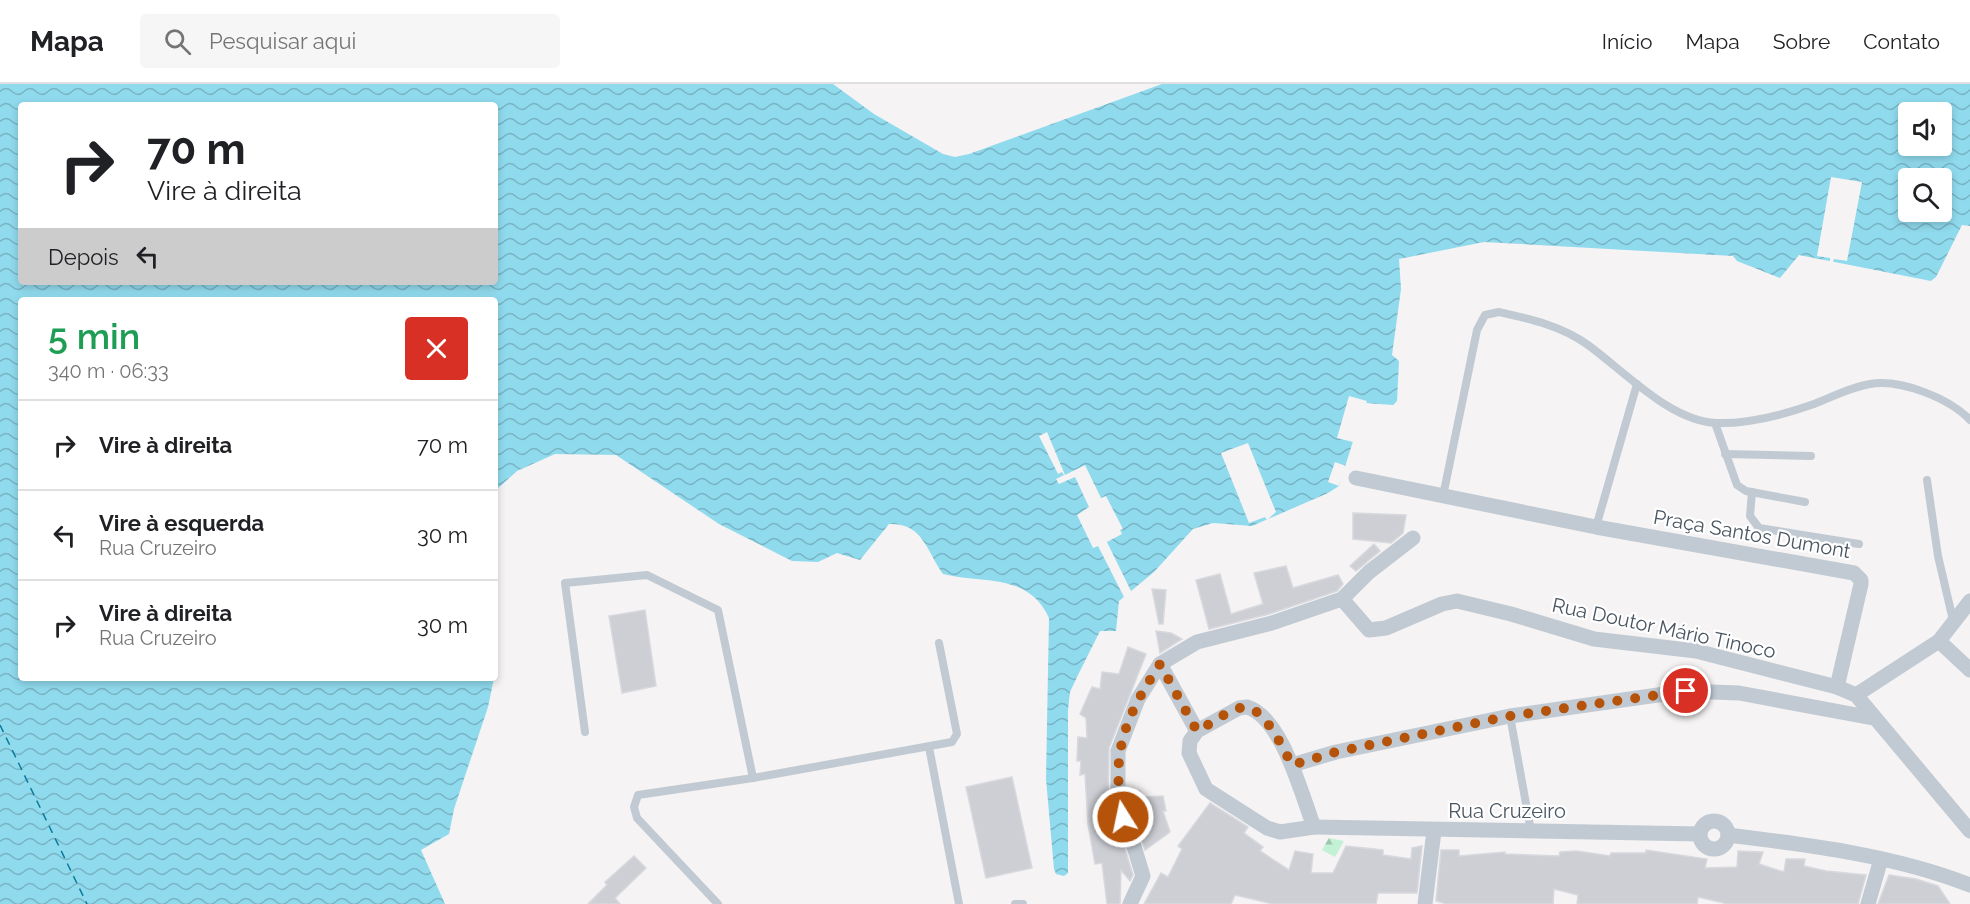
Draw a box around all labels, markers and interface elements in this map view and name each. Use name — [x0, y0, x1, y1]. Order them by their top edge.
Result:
search box — [140, 14, 560, 68]
text: Mapa — [30, 25, 104, 58]
icon: search — [161, 25, 194, 58]
text: Pesquisar aqui — [209, 28, 356, 54]
text: Início — [1602, 29, 1652, 54]
text: Mapa — [1685, 29, 1740, 54]
text: Sobre — [1773, 29, 1830, 54]
text: Contato — [1863, 29, 1940, 54]
map controls — [1898, 102, 1952, 222]
button: sound — [1898, 102, 1952, 156]
text: 70 m — [147, 125, 246, 174]
icon: right — [48, 126, 126, 204]
button: search — [1898, 168, 1952, 222]
text: Vire à direita — [147, 175, 302, 206]
icon: left — [131, 240, 164, 273]
text: Depois — [48, 244, 119, 270]
text: 5 min — [48, 315, 140, 357]
button: close — [405, 317, 468, 380]
text: 340 m · 06:33 — [48, 359, 169, 383]
icon: right — [48, 429, 81, 462]
text: Vire à direita — [99, 432, 232, 458]
text: 70 m — [417, 432, 468, 458]
street label: Praça Santos Dumont — [1652, 505, 1853, 563]
text: Vire à esquerda — [99, 510, 264, 536]
icon: left — [48, 519, 81, 552]
text: 30 m — [417, 522, 468, 548]
text: Rua Cruzeiro — [99, 536, 217, 560]
street label: Rua Doutor Mário Tinoco — [1550, 593, 1778, 663]
text: Vire à direita — [99, 600, 232, 626]
icon: right — [48, 609, 81, 642]
text: 30 m — [417, 612, 468, 638]
text: Rua Cruzeiro — [99, 626, 217, 650]
pin — [1660, 665, 1711, 716]
icon: arrive — [1669, 674, 1702, 707]
position arrow — [1091, 785, 1155, 849]
street label: Rua Cruzeiro — [1448, 799, 1566, 823]

